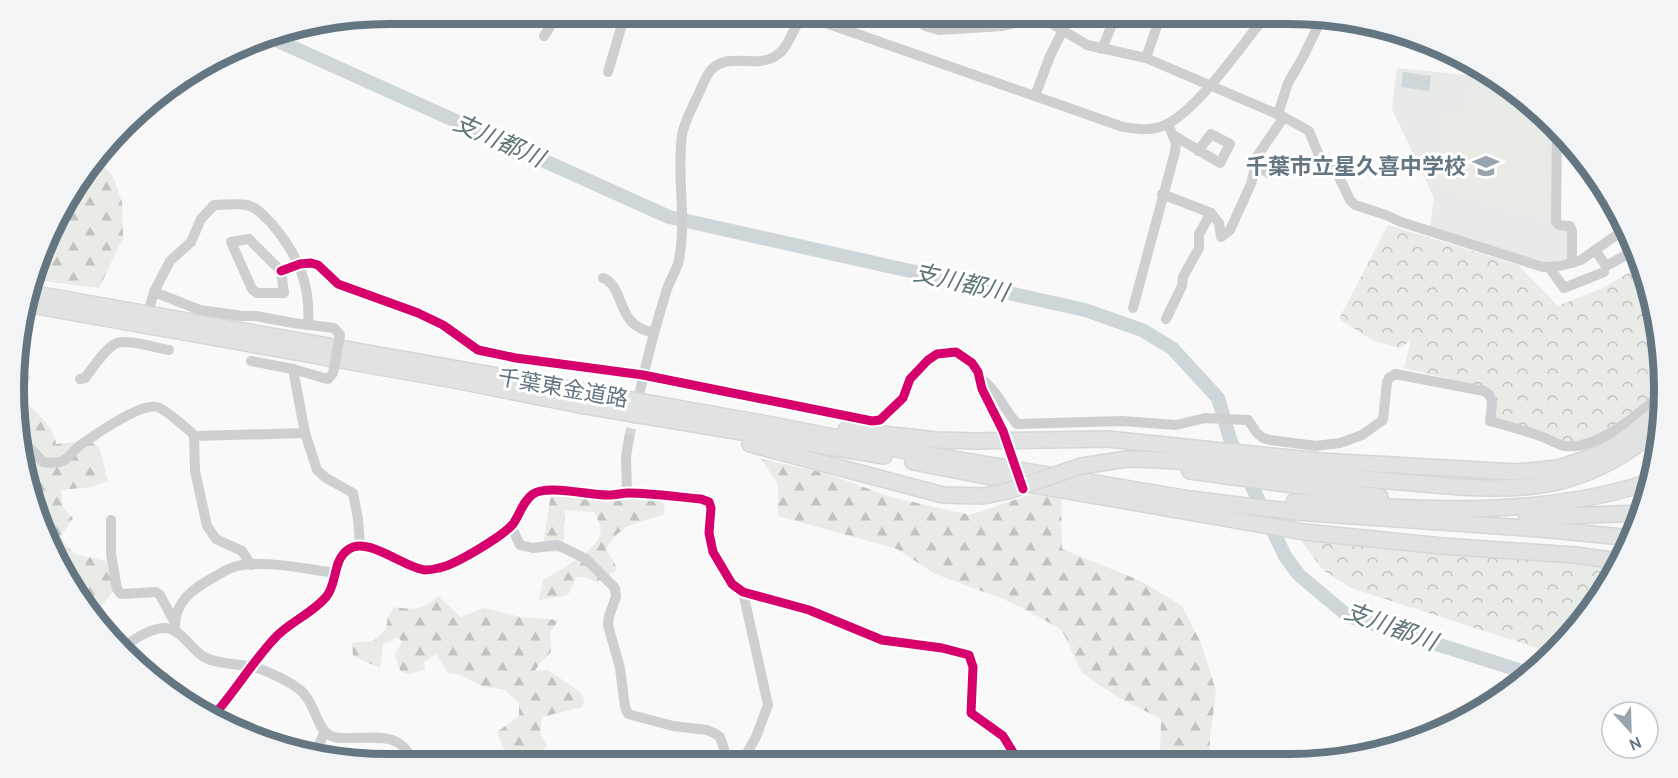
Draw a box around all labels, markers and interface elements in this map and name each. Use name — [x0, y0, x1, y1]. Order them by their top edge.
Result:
water label: 支川都川 — [449, 107, 551, 174]
school or university icon: 千葉市立星久喜中学校 — [1471, 151, 1501, 181]
place label: 千葉市立星久喜中学校 — [1246, 153, 1466, 180]
water label: 支川都川 — [911, 257, 1014, 308]
street label: 千葉東金道路 — [496, 363, 630, 413]
water label: 支川都川 — [1341, 596, 1444, 657]
north arrow — [1600, 700, 1660, 760]
text: N — [1627, 733, 1644, 754]

